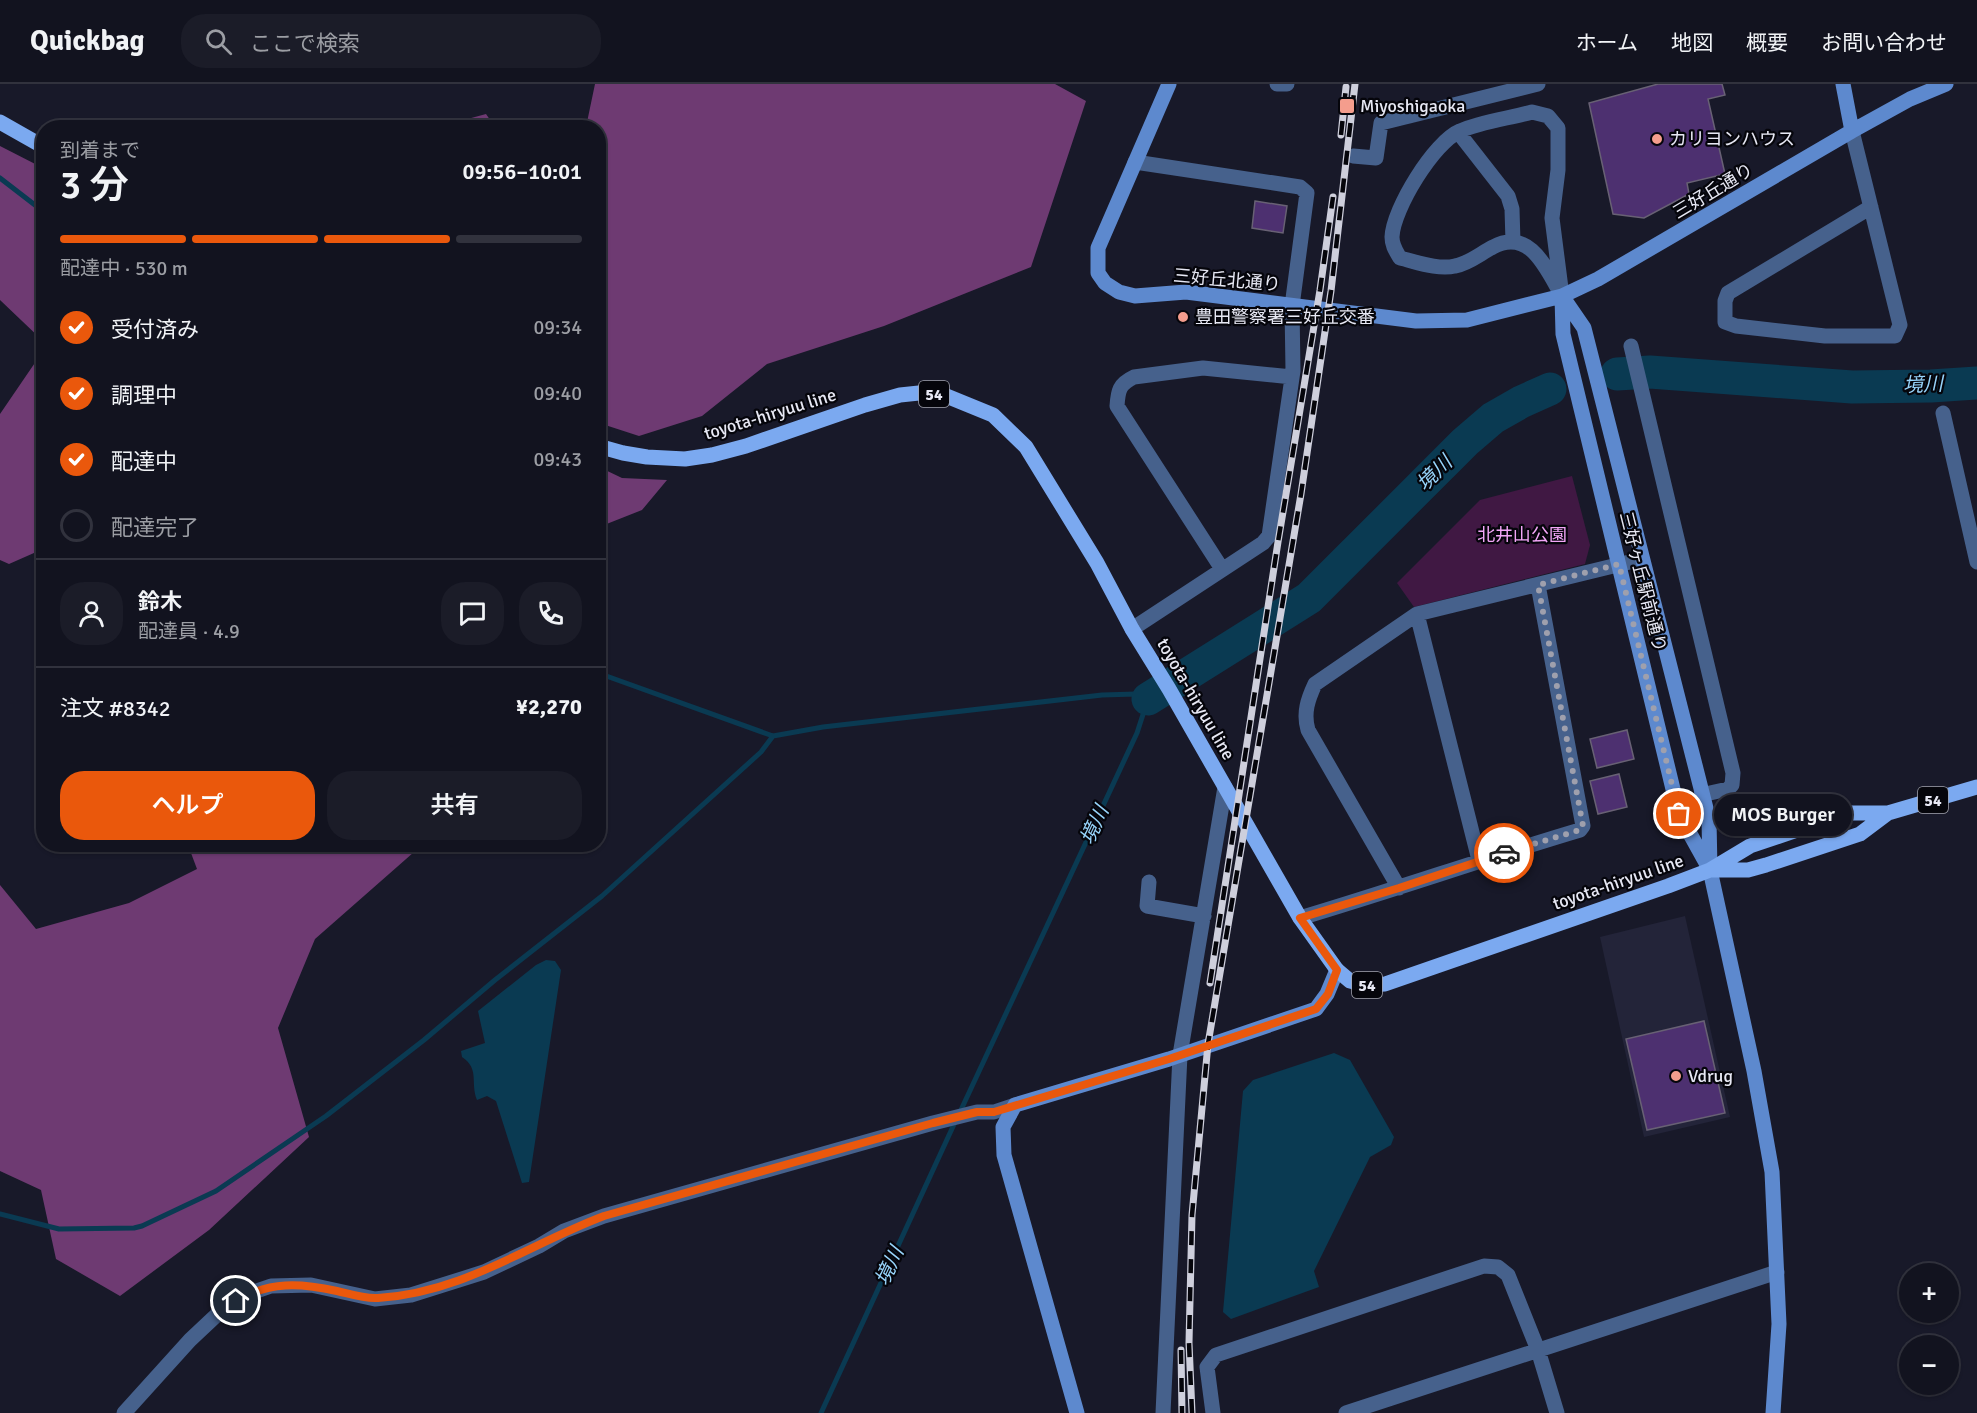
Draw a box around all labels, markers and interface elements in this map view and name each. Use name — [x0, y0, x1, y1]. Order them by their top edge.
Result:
search box — [181, 14, 601, 68]
text: Quickbag — [30, 24, 145, 58]
icon: search — [202, 25, 235, 58]
text: ここで検索 — [250, 30, 360, 57]
text: ホーム — [1576, 30, 1638, 56]
text: 地図 — [1671, 30, 1713, 56]
text: 概要 — [1746, 30, 1788, 56]
text: お問い合わせ — [1821, 30, 1947, 56]
place label: Miyoshigaoka — [1360, 95, 1465, 117]
marker: Miyoshigaoka — [1338, 97, 1356, 115]
place label: カリヨンハウス — [1669, 128, 1795, 150]
marker: カリヨンハウス — [1650, 132, 1664, 146]
text: 到着まで — [60, 138, 140, 163]
text: 09:56–10:01 — [463, 158, 582, 185]
street label: 三好丘通り — [1669, 158, 1757, 224]
text: 3 分 — [60, 161, 129, 209]
text: 配達中 · 530 m — [60, 256, 188, 281]
street label: 三好丘北通り — [1172, 264, 1282, 296]
place label: 豊田警察署三好丘交番 — [1195, 306, 1375, 328]
marker: 豊田警察署三好丘交番 — [1176, 310, 1190, 324]
icon: check — [60, 311, 93, 344]
text: 09:34 — [533, 315, 582, 340]
text: 受付済み — [111, 316, 199, 343]
water label: 境川 — [1903, 371, 1945, 398]
icon: check — [60, 377, 93, 410]
text: 09:40 — [533, 381, 582, 406]
road number: 54 — [919, 381, 949, 407]
text: 調理中 — [111, 382, 177, 409]
street label: toyota-hiryuu line — [701, 383, 839, 445]
icon: check — [60, 443, 93, 476]
text: 09:43 — [533, 447, 582, 472]
text: 配達中 — [111, 448, 177, 475]
water label: 境川 — [1411, 449, 1459, 496]
street label: 三好ヶ丘駅前通り — [1615, 509, 1671, 655]
text: 配達完了 — [111, 514, 199, 541]
park label: 北井山公園 — [1477, 524, 1567, 546]
button: person — [60, 582, 123, 645]
button: chat — [441, 582, 504, 645]
button: phone — [519, 582, 582, 645]
text: 鈴木 — [138, 588, 182, 615]
text: 配達員 · 4.9 — [138, 619, 240, 644]
street label: toyota-hiryuu line — [1152, 634, 1240, 764]
text: ¥2,270 — [516, 693, 582, 720]
text: 注文 #8342 — [60, 695, 171, 722]
button: ヘルプ — [60, 771, 315, 840]
button: 共有 — [327, 771, 582, 840]
road number: 54 — [1918, 787, 1948, 813]
pin — [1653, 788, 1704, 839]
callout: MOS Burger — [1715, 793, 1853, 835]
icon: bag — [1662, 797, 1695, 830]
water label: 境川 — [1075, 800, 1115, 849]
text: MOS Burger — [1731, 802, 1835, 827]
courier — [1474, 823, 1534, 883]
icon: car — [1488, 837, 1521, 870]
street label: toyota-hiryuu line — [1550, 849, 1686, 915]
road number: 54 — [1352, 972, 1382, 998]
place label: Vdrug — [1688, 1065, 1733, 1087]
marker: Vdrug — [1669, 1069, 1683, 1083]
water label: 境川 — [870, 1241, 910, 1290]
map controls — [1899, 1263, 1959, 1395]
button: + — [1899, 1263, 1959, 1323]
pin — [210, 1275, 261, 1326]
icon: home — [219, 1284, 252, 1317]
button: − — [1899, 1335, 1959, 1395]

